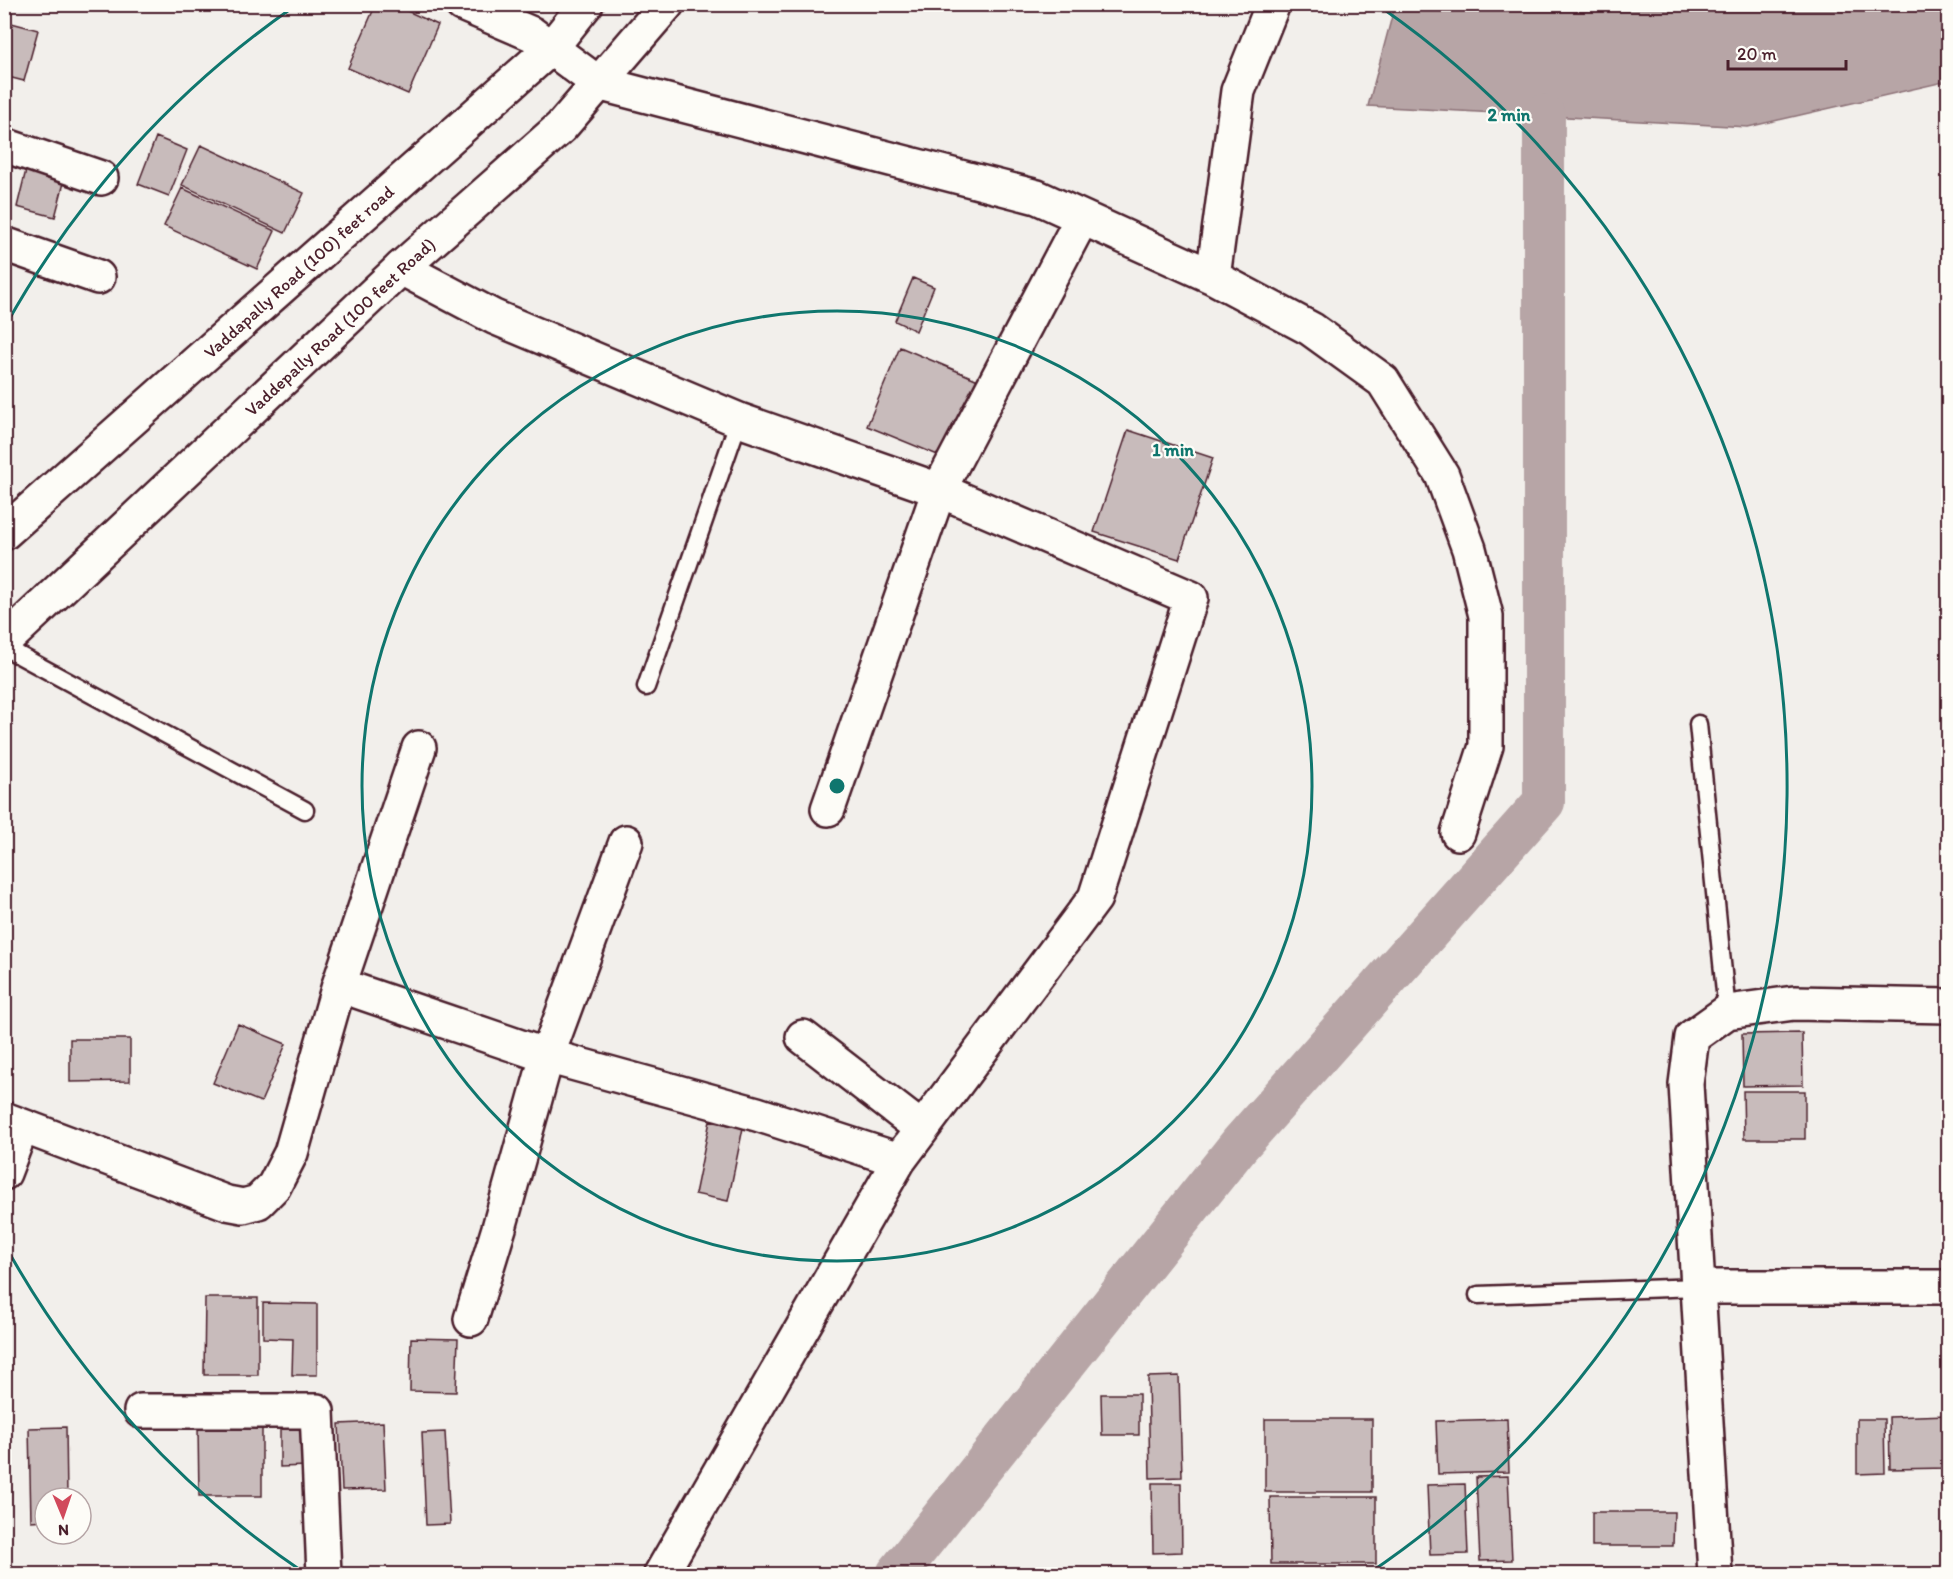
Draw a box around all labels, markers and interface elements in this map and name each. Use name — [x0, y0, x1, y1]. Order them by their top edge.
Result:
scale bar — [1728, 33, 1846, 71]
text: 20 m — [1737, 43, 1777, 65]
text: 2 min — [1488, 104, 1531, 126]
street label: Vaddapally Road (100) feet road — [199, 181, 399, 363]
street label: Vaddepally Road (100 feet Road) — [240, 233, 440, 421]
text: 1 min — [1152, 439, 1194, 461]
centre of rings — [827, 776, 847, 796]
north arrow — [33, 1486, 93, 1546]
text: N — [58, 1521, 69, 1540]

